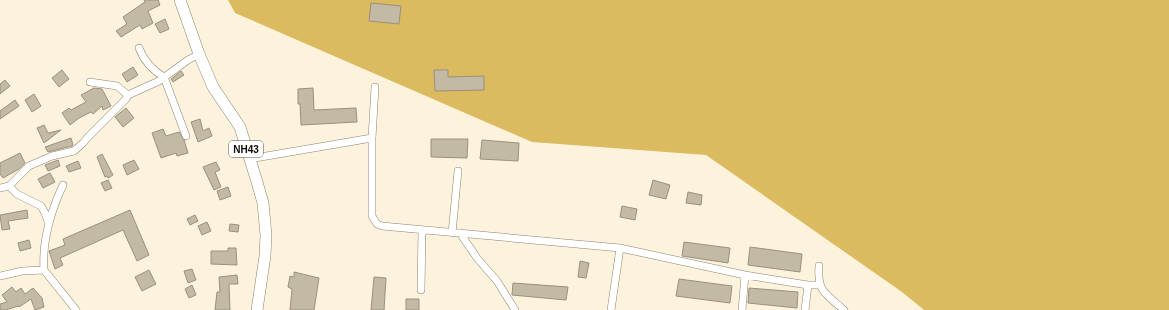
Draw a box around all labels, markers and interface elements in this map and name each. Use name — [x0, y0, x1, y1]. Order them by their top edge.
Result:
road number: NH43 — [229, 141, 263, 157]

